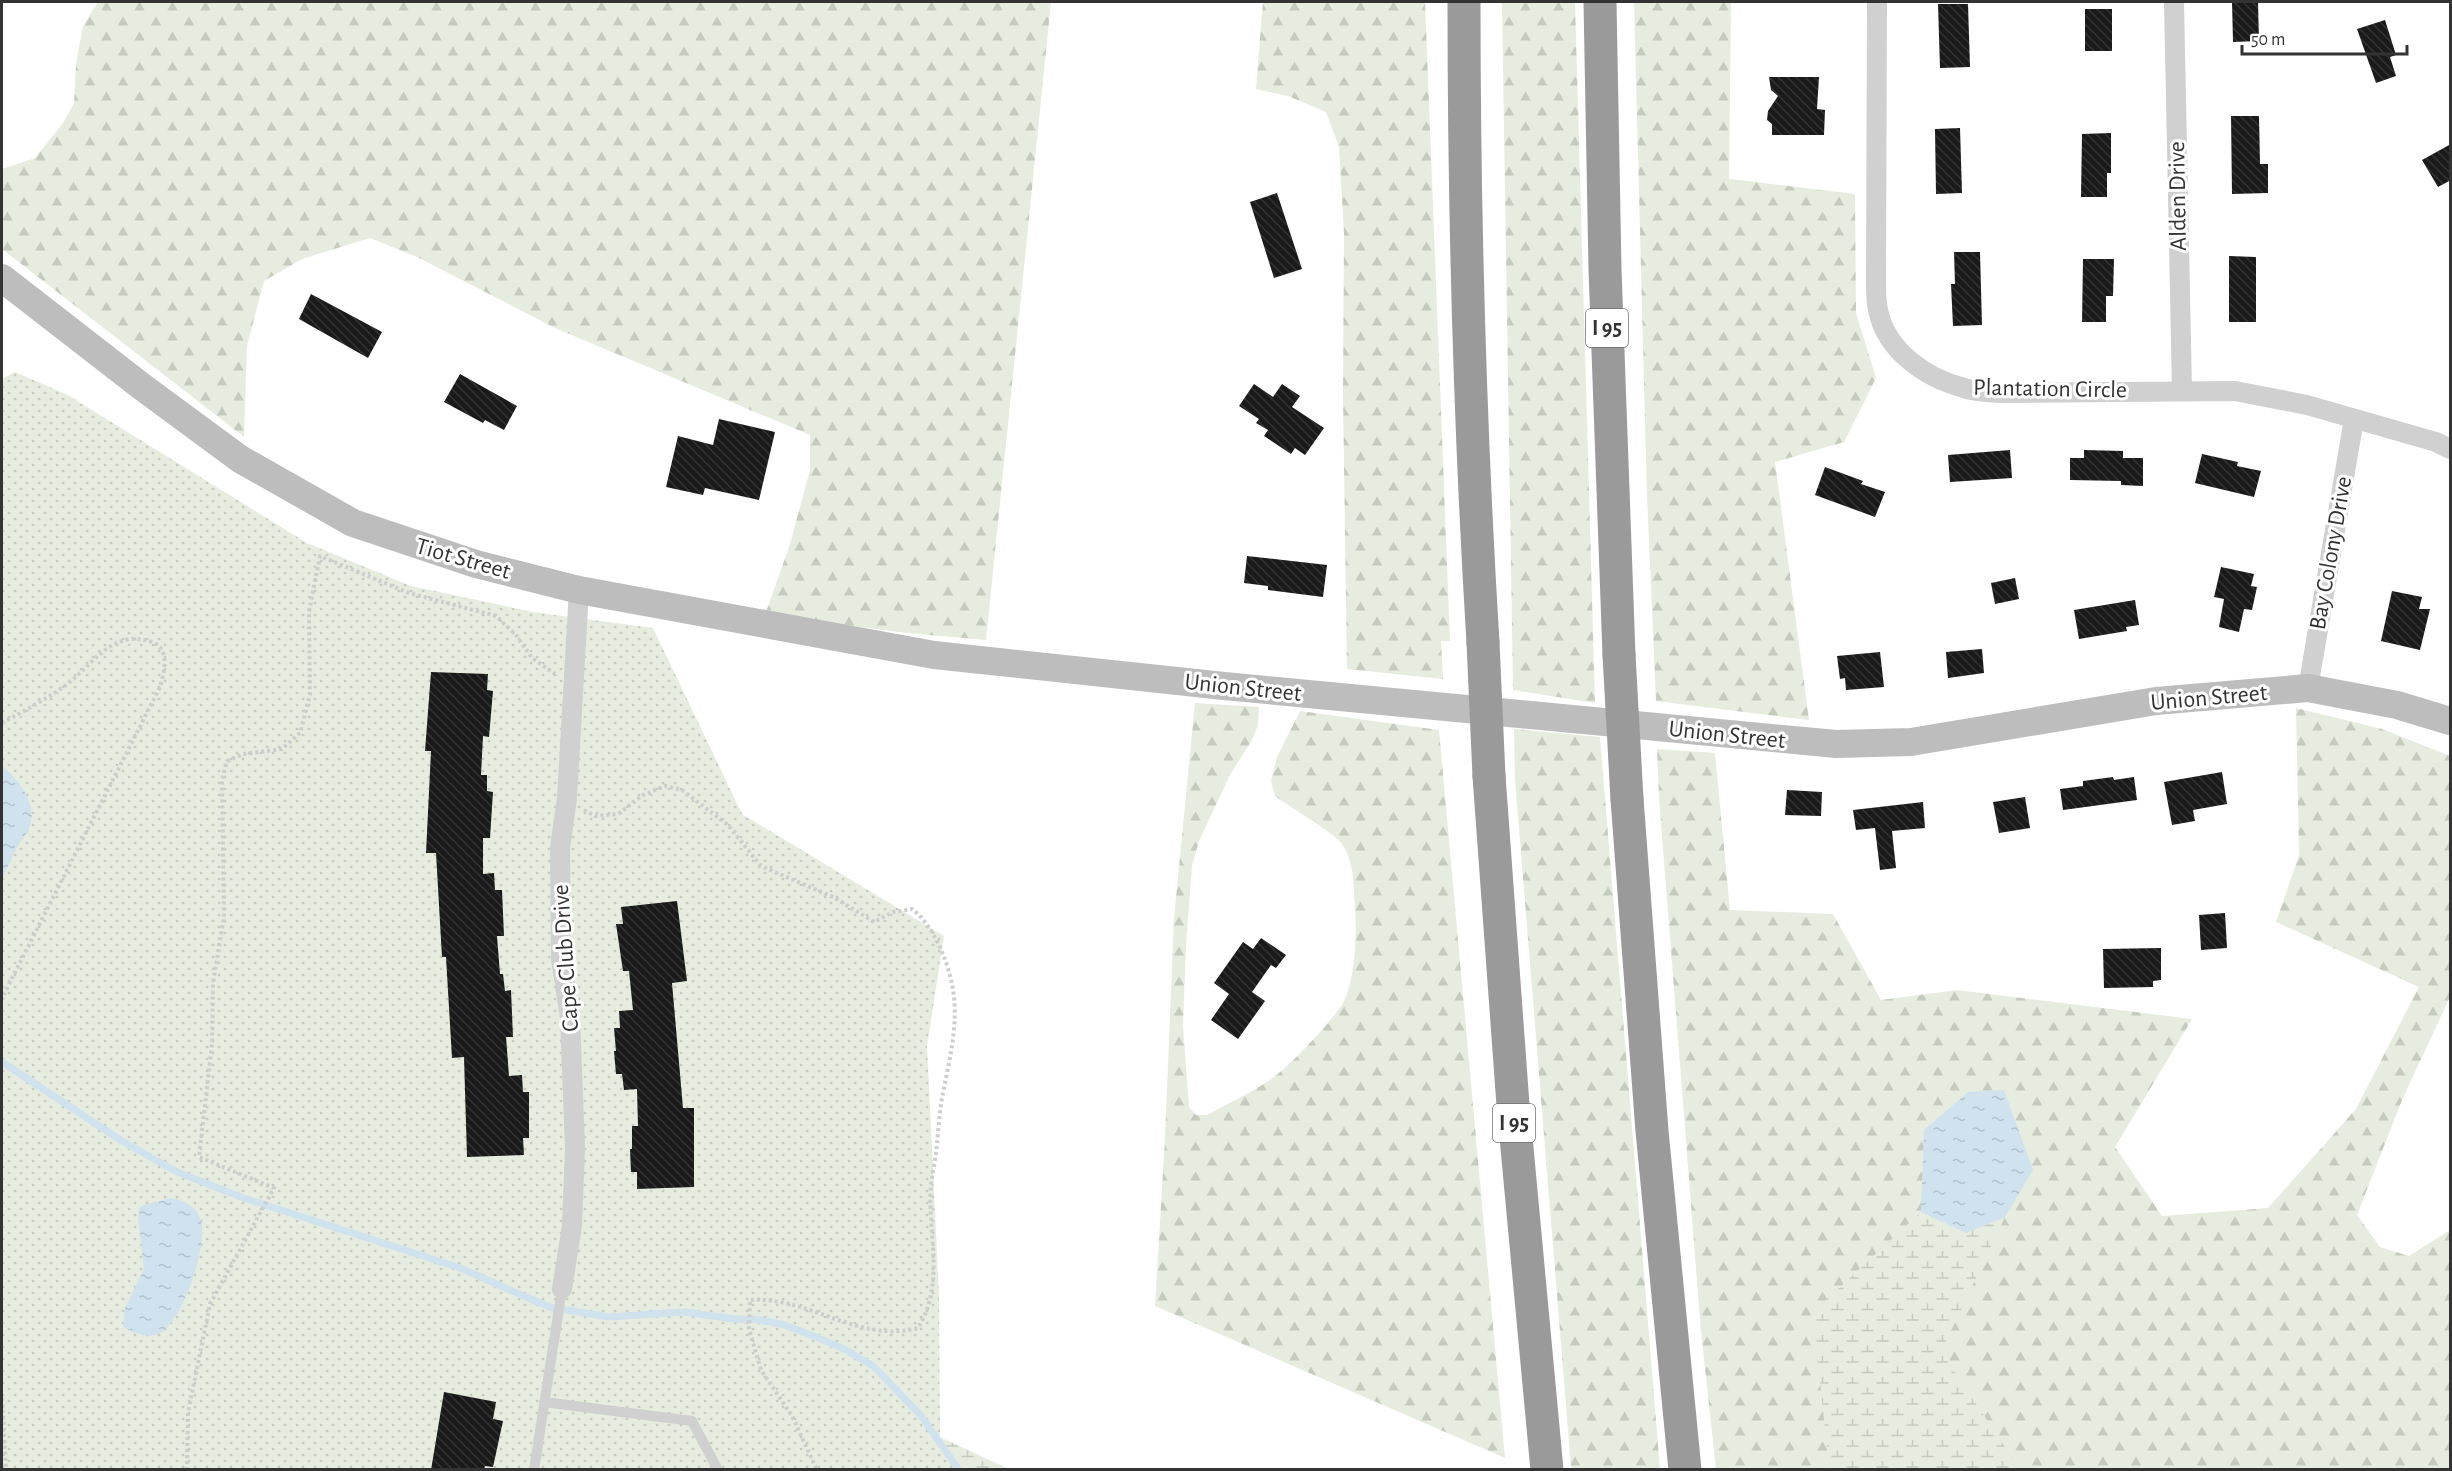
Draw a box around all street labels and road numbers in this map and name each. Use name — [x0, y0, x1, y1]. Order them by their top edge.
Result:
street label: Alden Drive — [2165, 141, 2191, 251]
road number: I 95 — [1586, 309, 1628, 347]
street label: Plantation Circle — [1973, 376, 2127, 402]
street label: Bay Colony Drive — [2306, 475, 2356, 631]
street label: Tiot Street — [413, 534, 513, 584]
street label: Union Street — [1184, 670, 1303, 706]
street label: Union Street — [2150, 681, 2269, 715]
street label: Union Street — [1668, 717, 1787, 753]
street label: Cape Club Drive — [549, 884, 583, 1032]
road number: I 95 — [1493, 1104, 1535, 1142]

